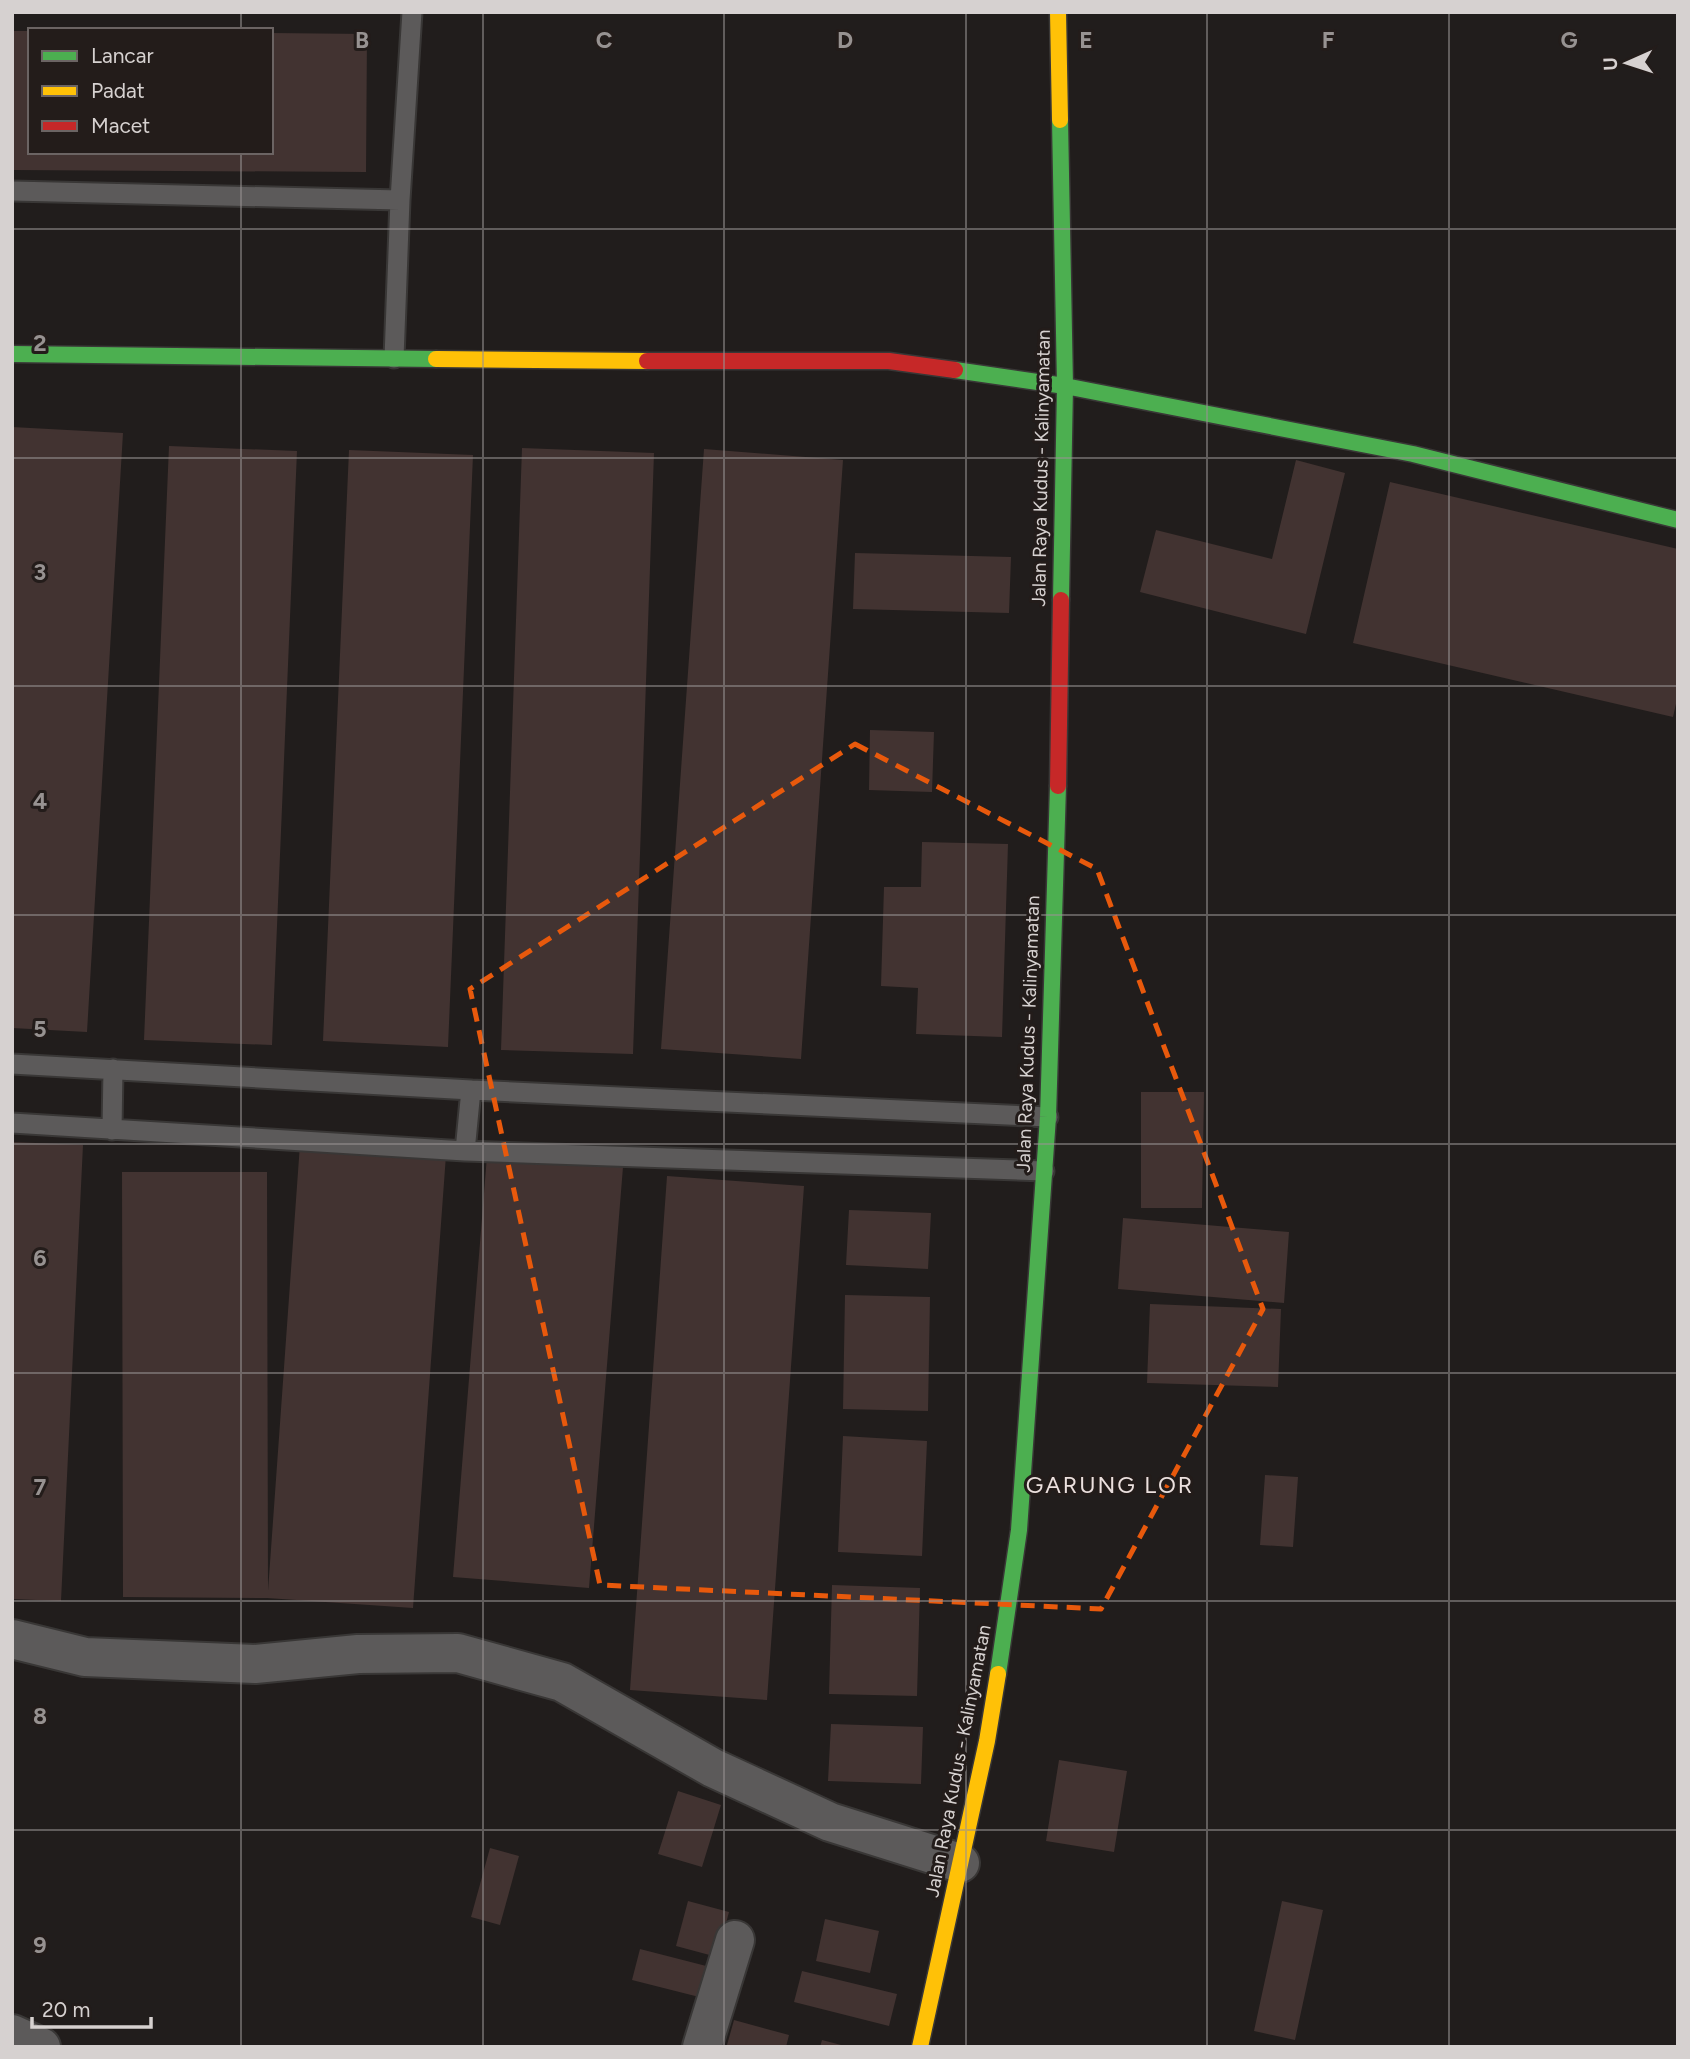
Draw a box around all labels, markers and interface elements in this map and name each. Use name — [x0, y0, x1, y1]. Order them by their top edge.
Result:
text: B — [355, 26, 369, 54]
text: C — [596, 26, 613, 54]
text: D — [837, 26, 853, 54]
text: E — [1079, 26, 1093, 54]
text: F — [1322, 26, 1335, 54]
text: G — [1560, 26, 1578, 54]
legend — [28, 28, 273, 154]
north arrow — [1592, 28, 1662, 98]
text: Lancar — [91, 43, 154, 68]
text: U — [1599, 57, 1622, 71]
text: Padat — [91, 78, 145, 103]
text: Macet — [91, 113, 150, 138]
text: 2 — [33, 329, 47, 357]
street label: Jalan Raya Kudus - Kalinyamatan — [1027, 329, 1055, 607]
text: 3 — [34, 558, 46, 586]
text: 4 — [33, 787, 47, 815]
street label: Jalan Raya Kudus - Kalinyamatan — [1012, 895, 1044, 1173]
text: 5 — [33, 1015, 47, 1043]
text: 6 — [33, 1244, 47, 1272]
district label: GARUNG LOR — [1026, 1471, 1194, 1499]
text: 7 — [34, 1473, 47, 1501]
street label: Jalan Raya Kudus - Kalinyamatan — [920, 1623, 996, 1899]
text: 8 — [33, 1702, 47, 1730]
text: 9 — [33, 1931, 47, 1959]
scale bar — [32, 1986, 150, 2030]
text: 20 m — [42, 1997, 90, 2022]

